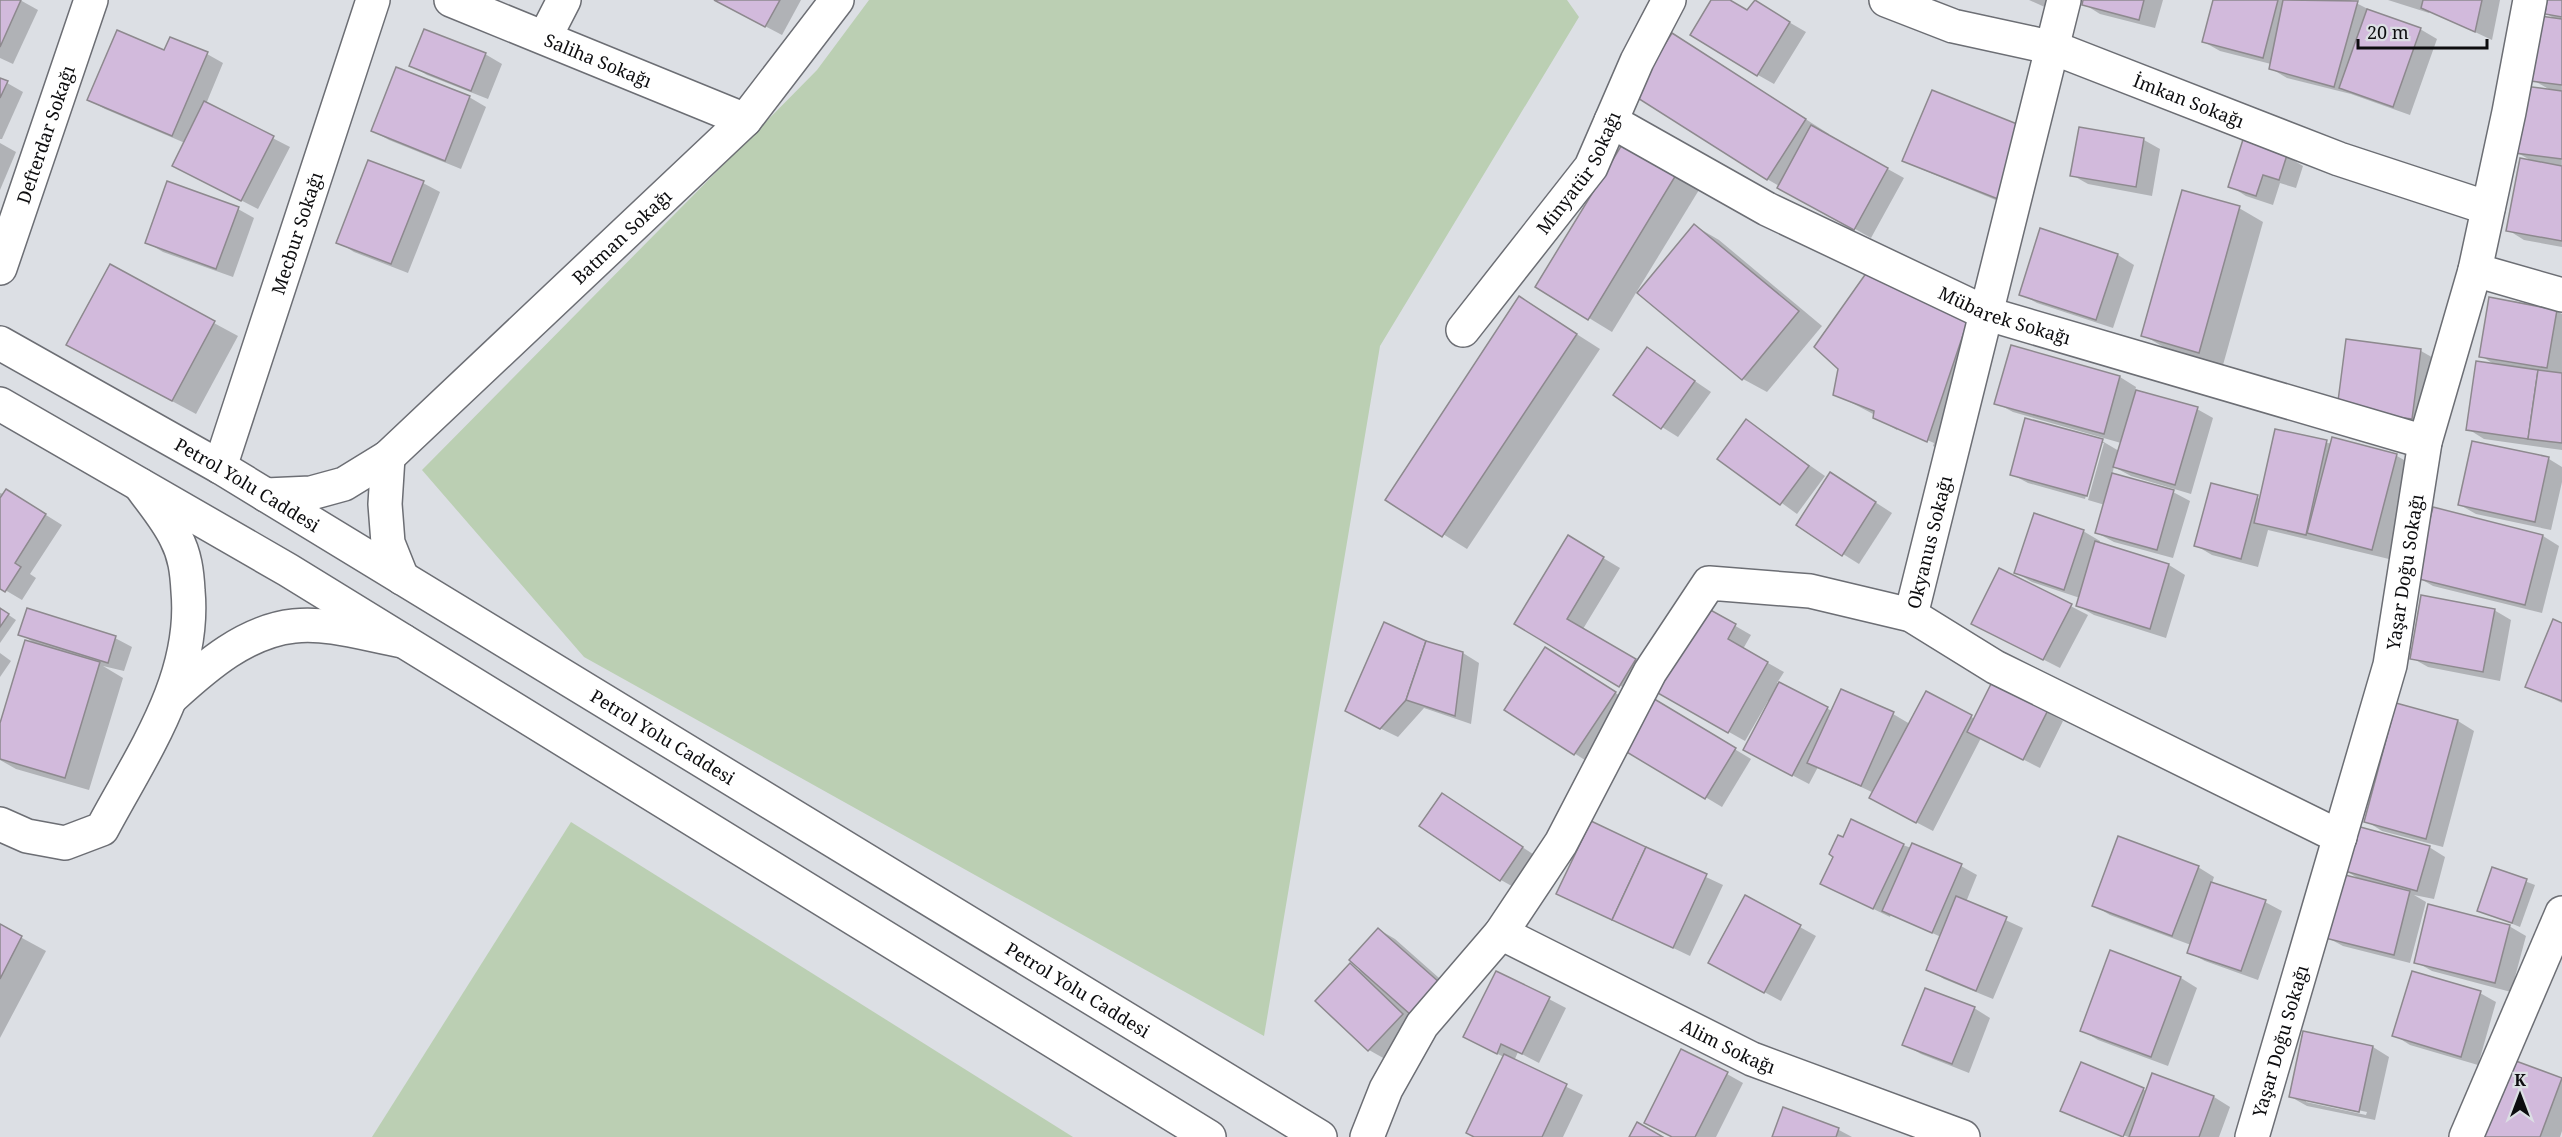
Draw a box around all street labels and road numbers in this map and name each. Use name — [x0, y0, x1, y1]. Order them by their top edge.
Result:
street label: Saliha Sokağı — [541, 27, 656, 93]
street label: Defterdar Sokağı — [11, 62, 80, 207]
street label: İmkan Sokağı — [2130, 68, 2248, 133]
street label: Minyatür Sokağı — [1531, 107, 1626, 239]
street label: Mecbur Sokağı — [265, 169, 328, 297]
street label: Batman Sokağı — [567, 184, 676, 289]
street label: Mübarek Sokağı — [1935, 280, 2074, 350]
street label: Petrol Yolu Caddesi — [171, 432, 325, 537]
street label: Okyanus Sokağı — [1901, 473, 1957, 611]
street label: Yaşar Doğu Sokağı — [2380, 492, 2429, 652]
street label: Petrol Yolu Caddesi — [586, 684, 740, 790]
street label: Petrol Yolu Caddesi — [1001, 936, 1155, 1043]
street label: Yaşar Doğu Sokağı — [2246, 962, 2314, 1121]
street label: Alim Sokağı — [1677, 1013, 1779, 1079]

